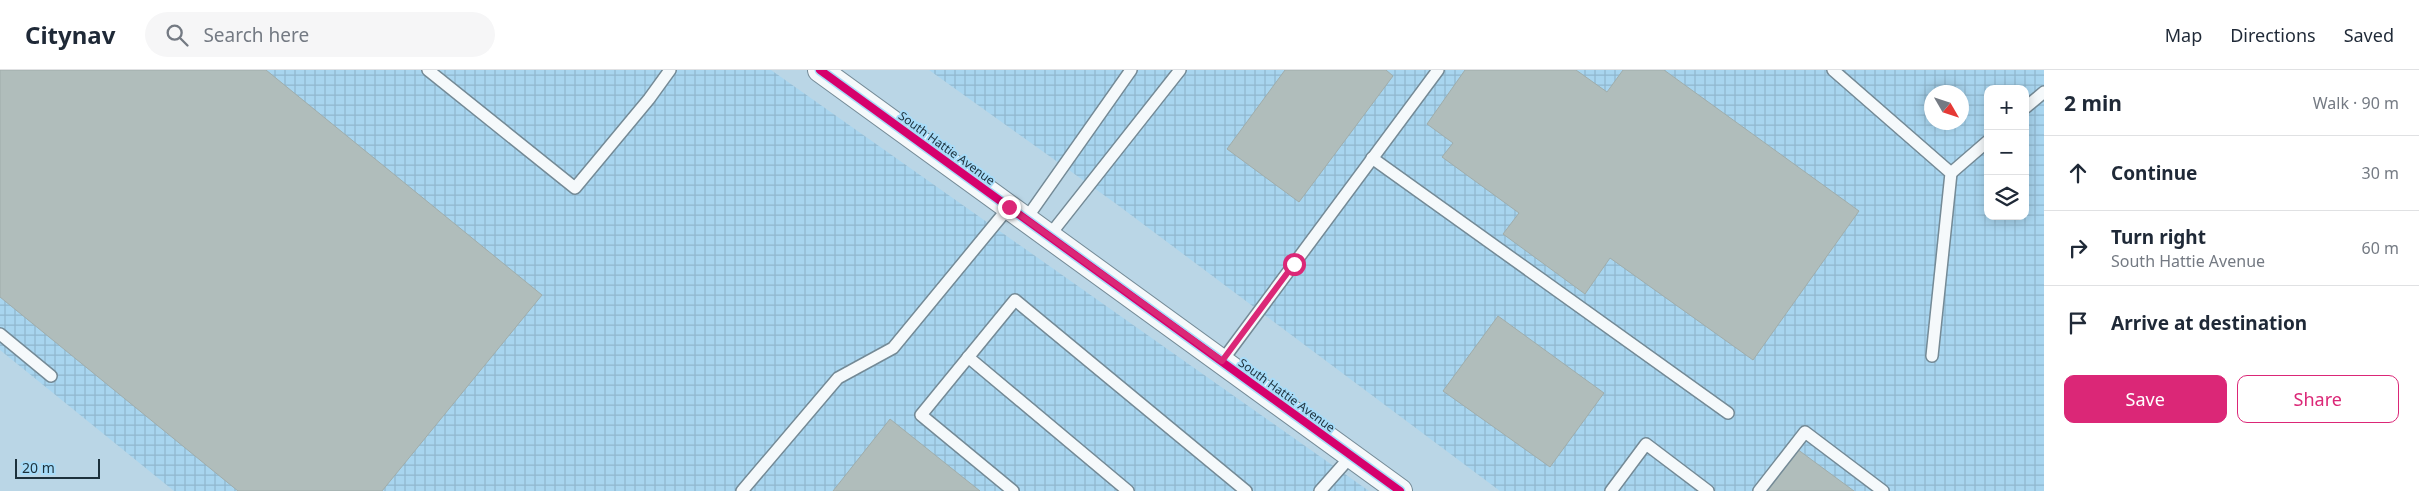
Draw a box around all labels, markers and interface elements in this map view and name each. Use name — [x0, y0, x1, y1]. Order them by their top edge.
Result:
search box — [145, 12, 495, 57]
text: Citynav — [25, 18, 115, 51]
icon: search — [163, 21, 191, 49]
text: Search here — [203, 22, 309, 48]
text: Map — [2165, 23, 2202, 47]
text: Directions — [2230, 23, 2316, 47]
text: Saved — [2344, 23, 2394, 47]
north arrow — [1924, 85, 1969, 130]
map controls — [1984, 85, 2029, 220]
button: + — [1984, 85, 2029, 130]
text: 2 min — [2064, 89, 2122, 117]
text: Walk · 90 m — [2313, 92, 2399, 114]
street label: South Hattie Avenue — [895, 107, 999, 189]
button: − — [1984, 130, 2029, 175]
icon: ahead — [2064, 159, 2092, 187]
text: Continue — [2111, 160, 2197, 186]
text: 30 m — [2362, 162, 2399, 184]
button: layers — [1984, 175, 2029, 220]
route end — [998, 196, 1021, 219]
text: Turn right — [2111, 224, 2206, 250]
icon: right — [2064, 234, 2092, 262]
text: 60 m — [2362, 237, 2399, 259]
text: South Hattie Avenue — [2111, 250, 2265, 272]
route start — [1283, 253, 1306, 276]
icon: arrive — [2064, 309, 2092, 337]
text: Arrive at destination — [2111, 310, 2307, 336]
street label: South Hattie Avenue — [1235, 354, 1339, 436]
button: Save — [2064, 375, 2227, 423]
button: Share — [2237, 375, 2399, 423]
scale bar — [15, 456, 100, 479]
text: 20 m — [22, 458, 55, 477]

